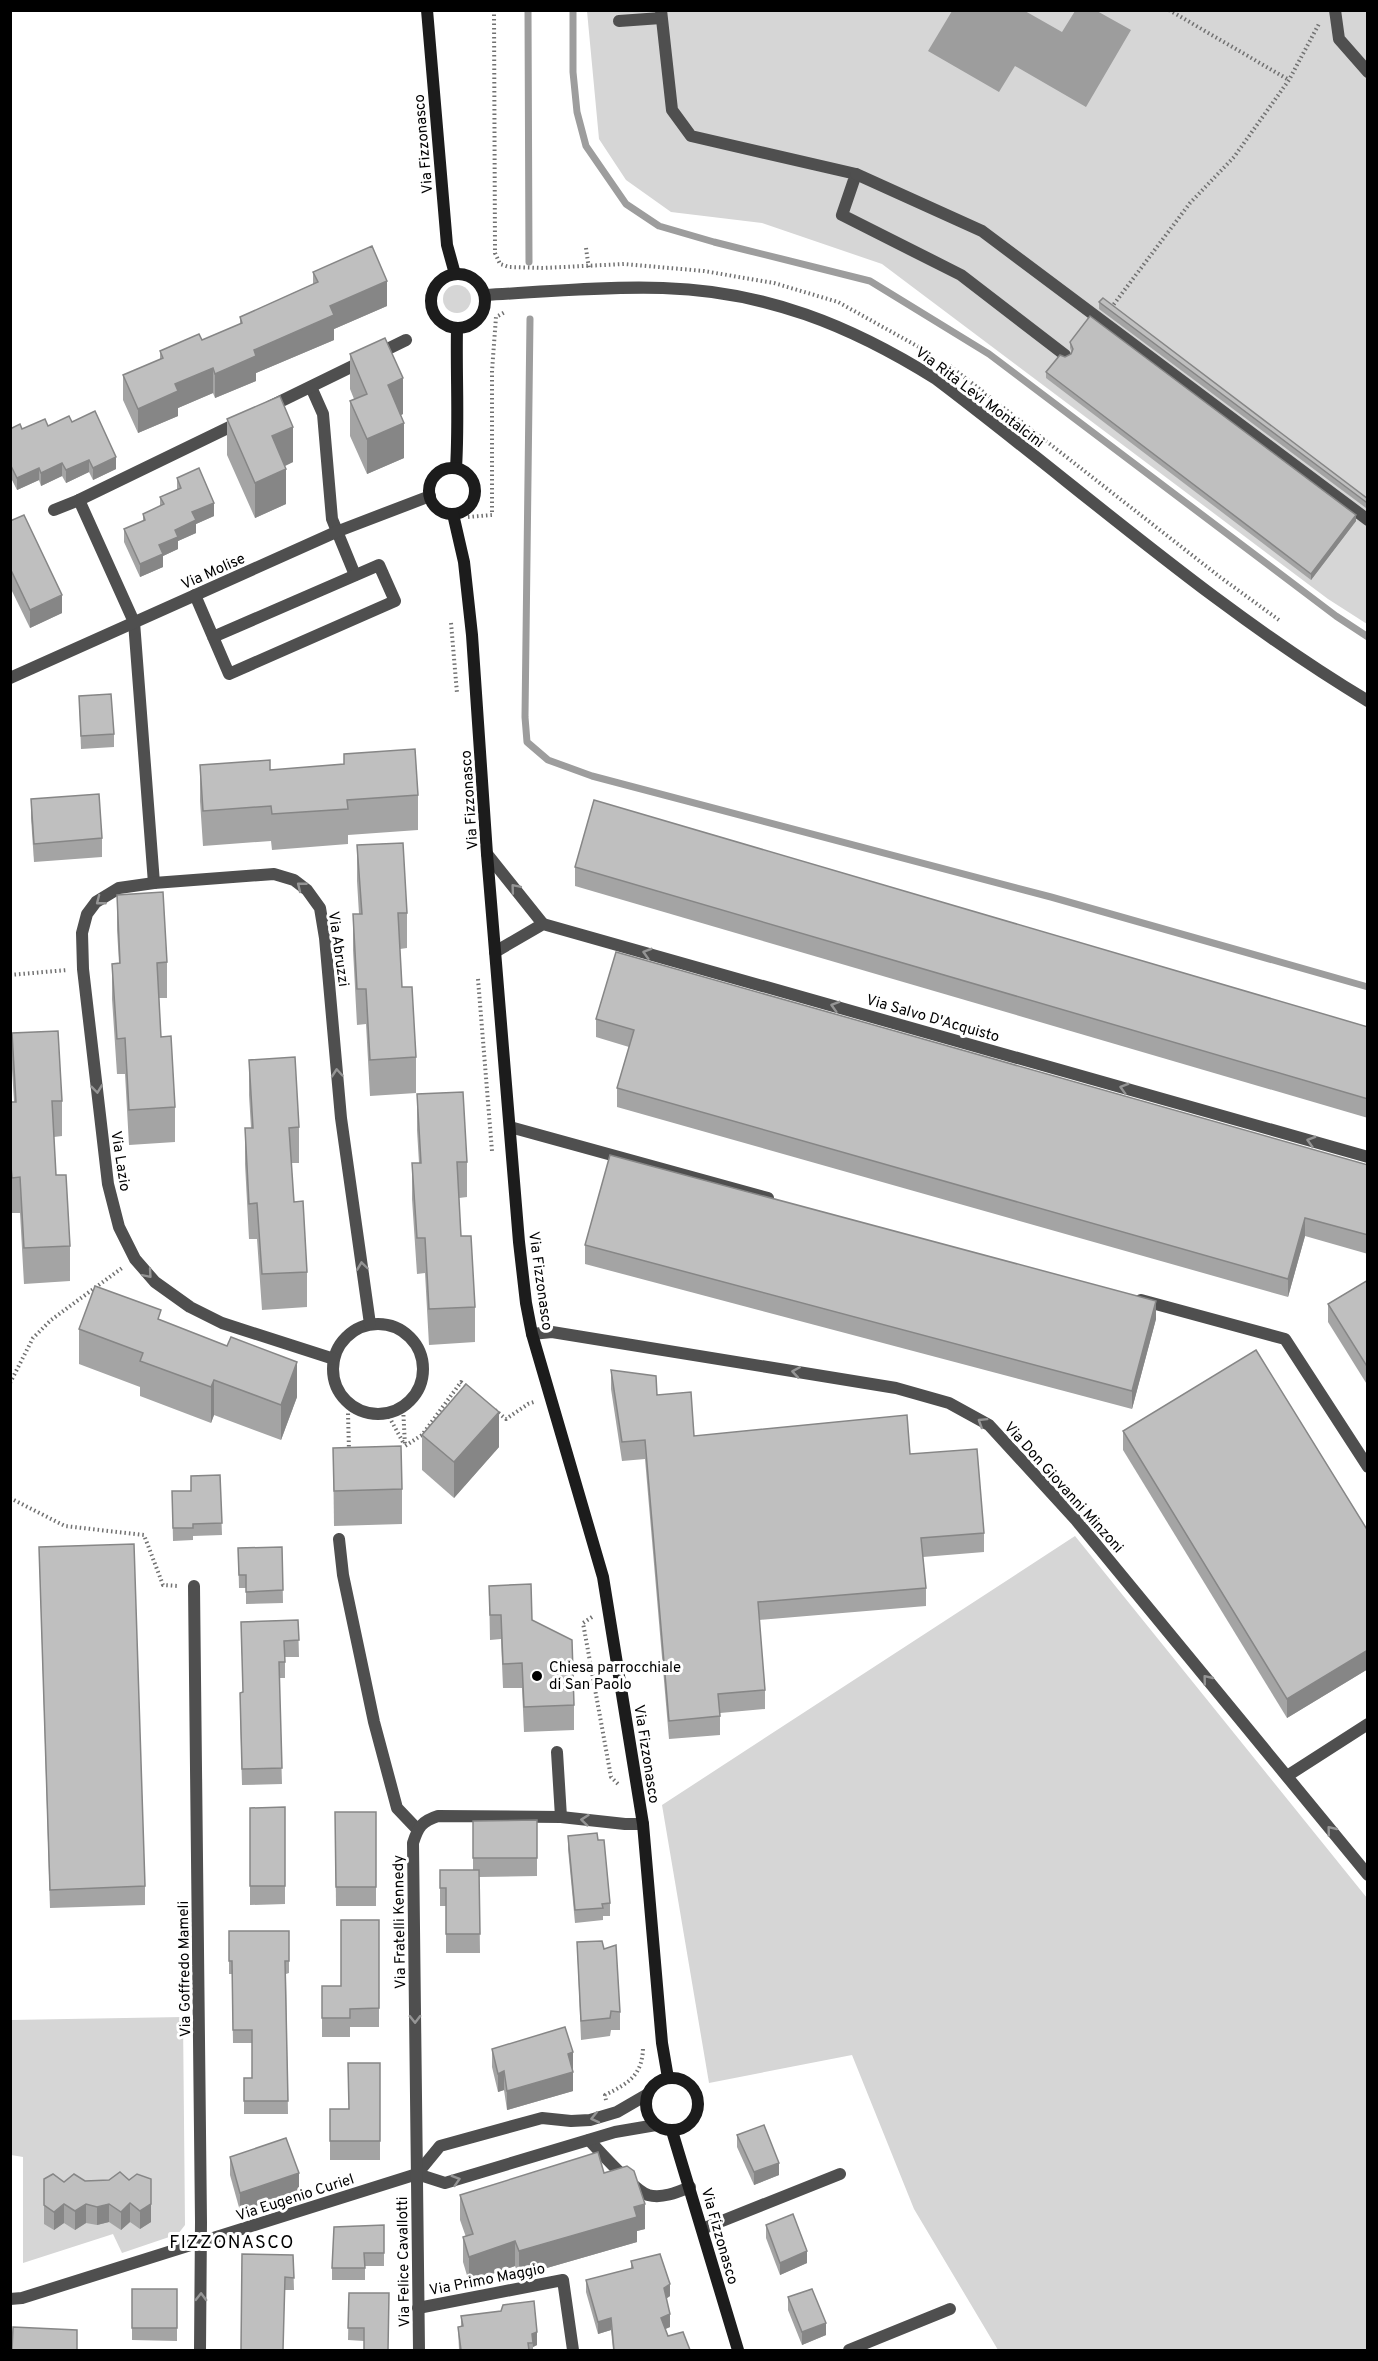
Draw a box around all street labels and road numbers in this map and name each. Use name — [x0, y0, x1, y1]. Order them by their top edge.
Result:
street label: Via Fizzonasco — [411, 93, 438, 194]
street label: Via Rita Levi Montalcini — [911, 344, 1047, 453]
street label: Via Molise — [179, 550, 249, 595]
street label: Via Fizzonasco — [458, 749, 483, 850]
street label: Via Abruzzi — [323, 910, 352, 988]
street label: Via Salvo D'Acquisto — [864, 991, 1001, 1048]
street label: Via Lazio — [105, 1130, 134, 1193]
street label: Via Fizzonasco — [523, 1230, 556, 1332]
street label: Via Don Giovanni Minzoni — [999, 1418, 1127, 1558]
street label: Via Fizzonasco — [628, 1703, 663, 1805]
street label: Via Fratelli Kennedy — [390, 1855, 411, 1989]
street label: Via Goffredo Mameli — [175, 1901, 196, 2037]
street label: Via Eugenio Curiel — [234, 2170, 357, 2226]
street label: Via Fizzonasco — [696, 2186, 741, 2287]
street label: Via Felice Cavallotti — [394, 2196, 415, 2328]
street label: Via Primo Maggio — [428, 2260, 547, 2301]

